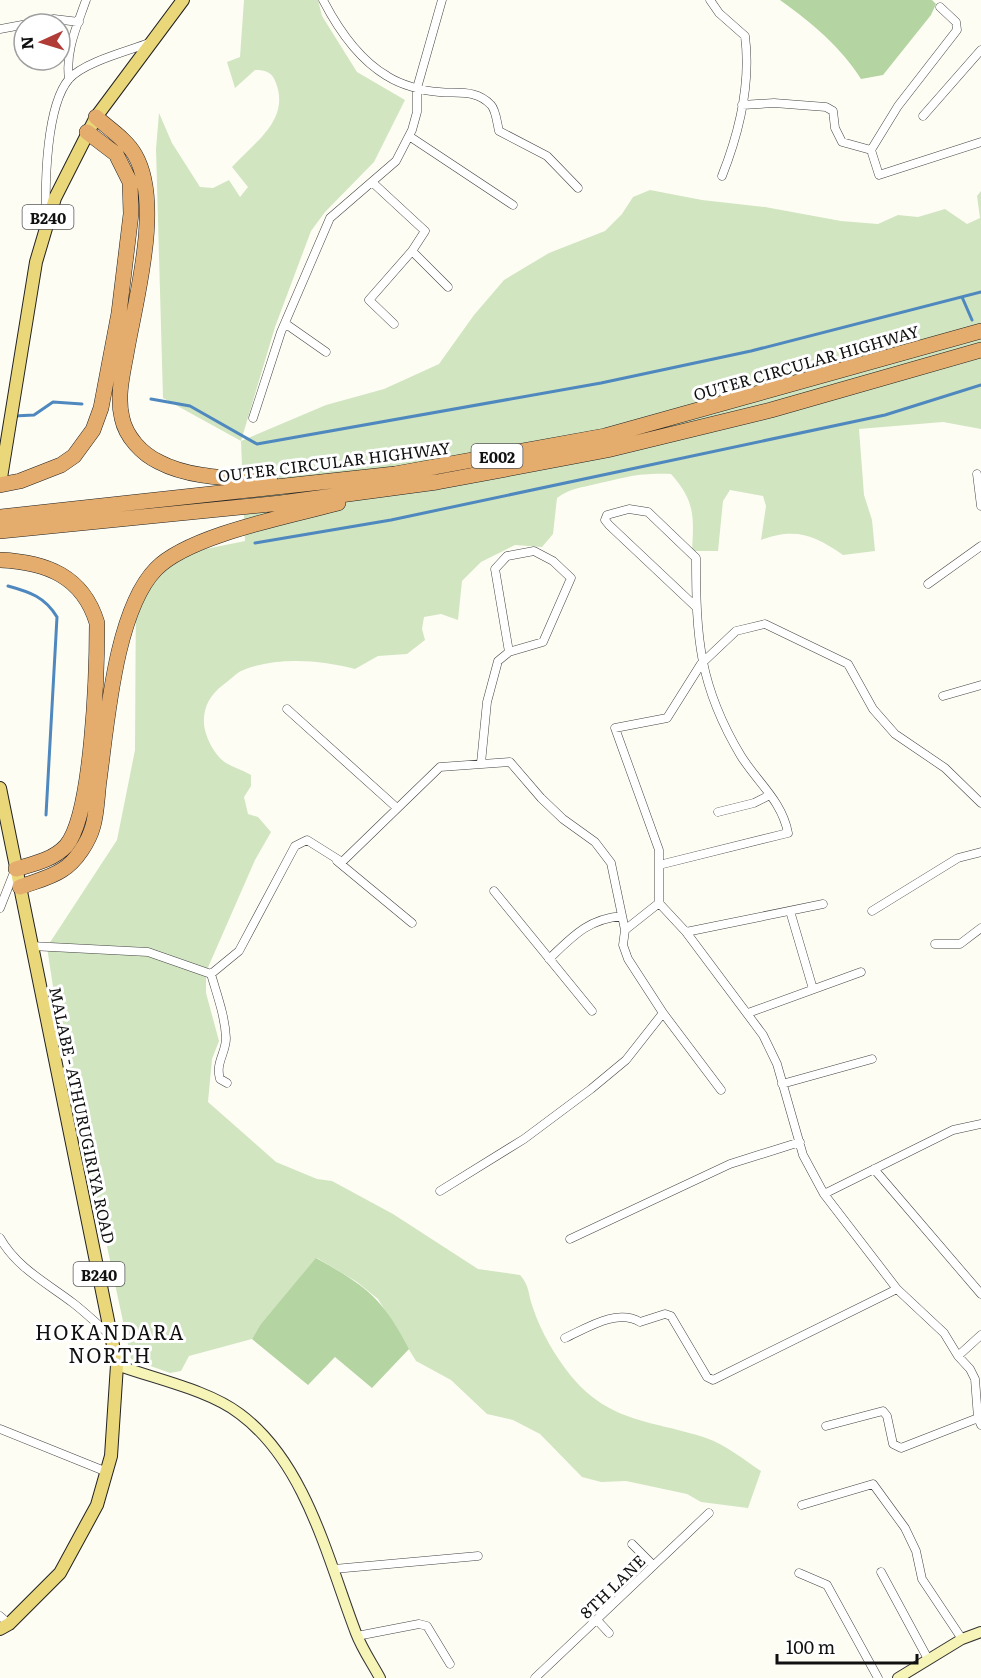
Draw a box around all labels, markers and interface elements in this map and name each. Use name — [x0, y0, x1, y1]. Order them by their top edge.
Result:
north arrow — [12, 12, 72, 72]
text: N — [14, 36, 38, 51]
road number: B240 — [22, 205, 74, 229]
street label: OUTER CIRCULAR HIGHWAY — [690, 318, 922, 406]
street label: OUTER CIRCULAR HIGHWAY — [216, 435, 452, 487]
road number: E002 — [472, 444, 522, 468]
street label: MALABE - ATHURUGIRIYA ROAD — [44, 984, 122, 1246]
road number: B240 — [74, 1262, 124, 1286]
district label: HOKANDARA NORTH — [35, 1316, 185, 1369]
street label: 8TH LANE — [574, 1549, 650, 1623]
scale bar — [777, 1627, 916, 1665]
text: 100 m — [786, 1633, 835, 1660]

